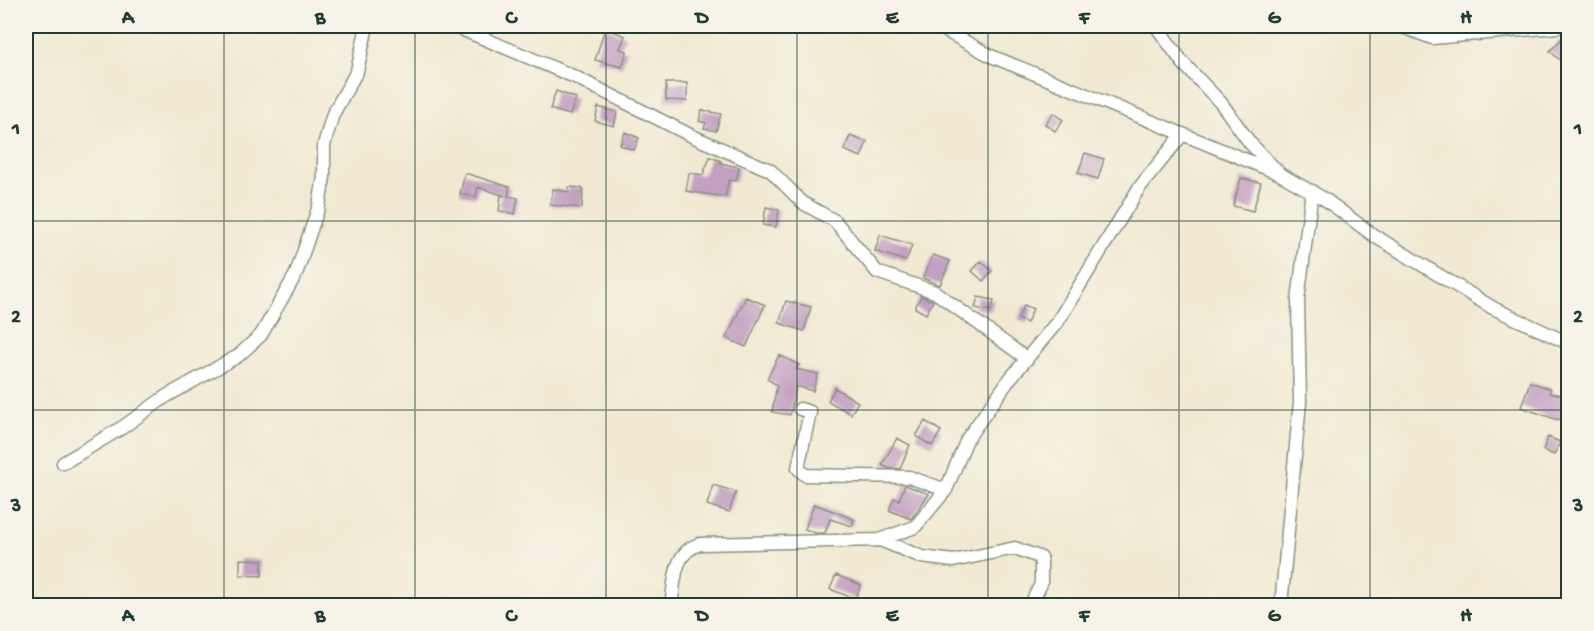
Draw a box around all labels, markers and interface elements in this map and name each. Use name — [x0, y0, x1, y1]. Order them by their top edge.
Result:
text: A — [121, 8, 136, 31]
text: B — [314, 8, 326, 31]
text: C — [505, 8, 519, 31]
text: D — [693, 8, 709, 31]
text: E — [886, 8, 900, 31]
text: F — [1078, 8, 1091, 31]
text: G — [1268, 8, 1282, 31]
text: H — [1460, 8, 1472, 31]
text: 1 — [11, 119, 20, 142]
text: 1 — [1573, 119, 1582, 142]
text: 2 — [11, 307, 21, 330]
text: 2 — [1573, 307, 1583, 330]
text: 3 — [10, 496, 21, 519]
text: 3 — [1572, 496, 1583, 519]
text: A — [121, 606, 136, 629]
text: B — [314, 606, 326, 629]
text: C — [505, 606, 519, 629]
text: D — [693, 606, 709, 629]
text: E — [886, 606, 900, 629]
text: F — [1078, 606, 1091, 629]
text: G — [1268, 606, 1282, 629]
text: H — [1460, 606, 1472, 629]

